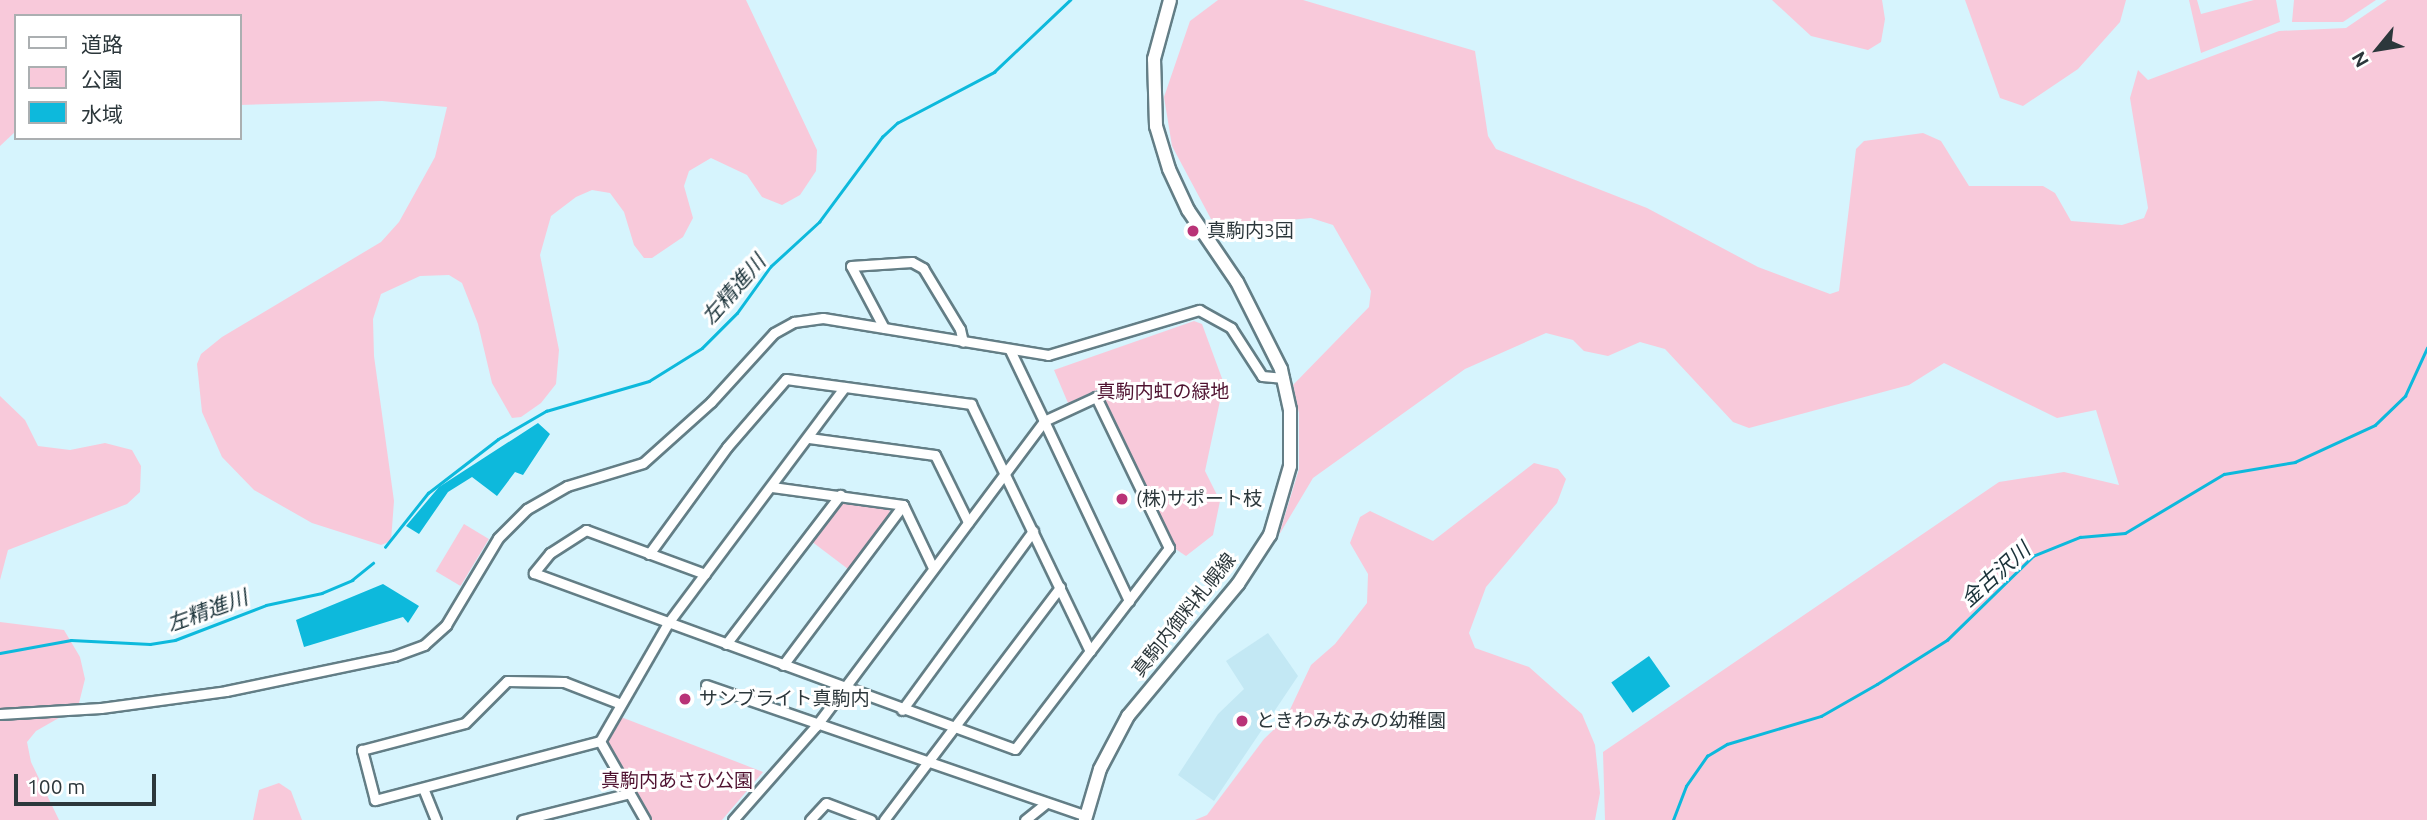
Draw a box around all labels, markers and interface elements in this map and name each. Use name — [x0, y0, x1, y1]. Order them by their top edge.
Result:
legend — [14, 14, 242, 140]
north arrow — [2343, 14, 2413, 84]
text: 道路 — [81, 32, 123, 56]
text: N — [2347, 48, 2373, 71]
text: 公園 — [81, 67, 123, 91]
text: 水域 — [81, 102, 123, 126]
place label: 真駒内3団 — [1207, 220, 1294, 242]
marker: 真駒内3団 — [1185, 223, 1201, 239]
water label: 左精進川 — [696, 249, 770, 329]
park label: 真駒内虹の緑地 — [1097, 381, 1229, 403]
place label: (株)サポート枝 — [1136, 488, 1262, 510]
marker: (株)サポート枝 — [1114, 491, 1130, 507]
water label: 金古沢川 — [1955, 537, 2035, 611]
street label: 真駒内御料札幌線 — [1127, 549, 1241, 681]
water label: 左精進川 — [163, 584, 251, 636]
place label: サンブライト真駒内 — [699, 688, 870, 710]
marker: サンブライト真駒内 — [677, 691, 693, 707]
place label: ときわみなみの幼稚園 — [1256, 710, 1446, 732]
marker: ときわみなみの幼稚園 — [1234, 713, 1250, 729]
scale bar — [18, 760, 159, 804]
park label: 真駒内あさひ公園 — [601, 770, 753, 792]
text: 100 m — [27, 774, 85, 798]

